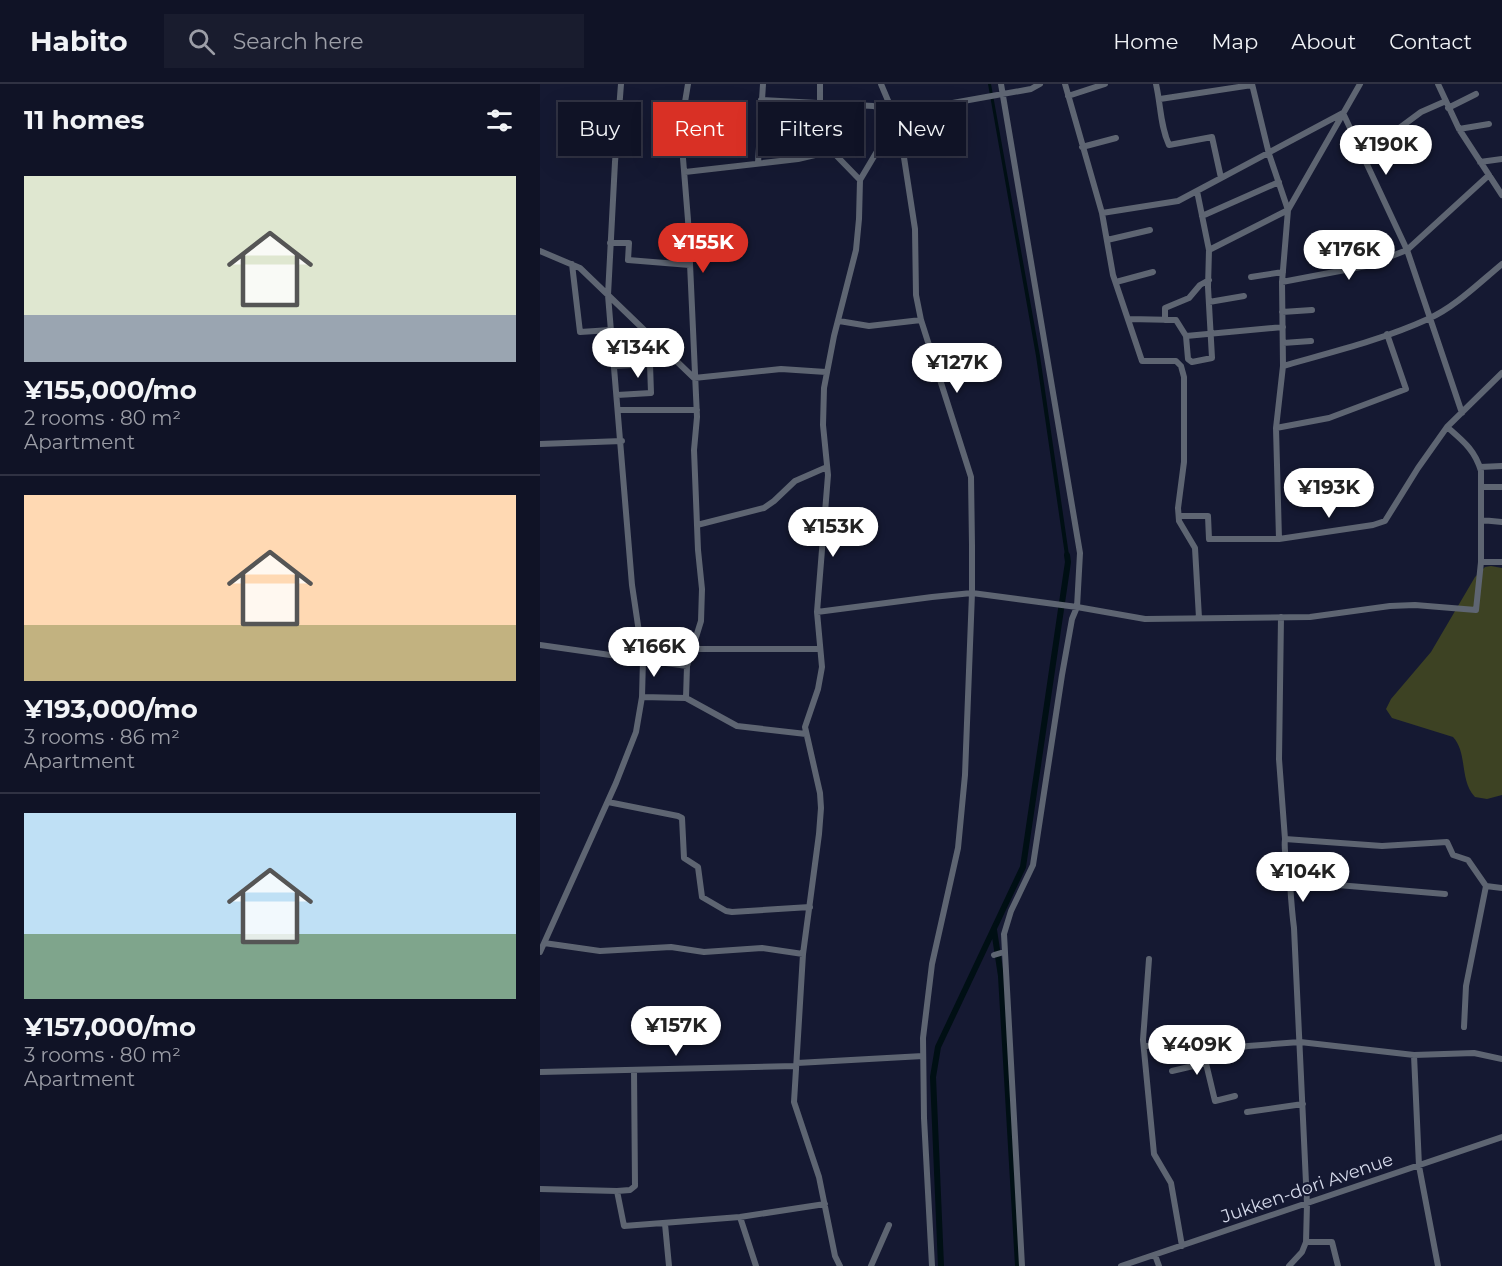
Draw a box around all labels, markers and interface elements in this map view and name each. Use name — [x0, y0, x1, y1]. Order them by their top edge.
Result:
search box — [164, 14, 584, 68]
text: Habito — [30, 24, 128, 58]
icon: search — [185, 25, 218, 58]
text: Search here — [233, 28, 364, 55]
text: Home — [1113, 29, 1178, 54]
text: Map — [1211, 29, 1258, 54]
text: About — [1291, 29, 1356, 54]
text: Contact — [1389, 29, 1472, 54]
chip: Buy — [558, 102, 641, 156]
chip: Rent — [653, 102, 746, 156]
chip: Filters — [758, 102, 864, 156]
chip: New — [876, 102, 966, 156]
text: 11 homes — [24, 104, 144, 136]
icon: filters — [483, 104, 516, 137]
pin: ¥190K — [1344, 125, 1428, 176]
text: ¥190K — [1354, 132, 1418, 156]
icon: home — [216, 215, 324, 323]
pin: ¥155K — [661, 223, 745, 274]
text: ¥155K — [672, 230, 734, 254]
pin: ¥176K — [1307, 230, 1391, 281]
text: ¥176K — [1318, 237, 1380, 261]
pin: ¥134K — [596, 328, 680, 379]
text: ¥134K — [606, 335, 670, 359]
pin: ¥127K — [915, 343, 999, 394]
text: ¥127K — [926, 350, 988, 374]
text: ¥155,000/mo — [24, 374, 197, 406]
text: 2 rooms · 80 m² — [24, 406, 181, 430]
text: Apartment — [24, 430, 135, 454]
pin: ¥193K — [1287, 468, 1371, 519]
text: ¥193K — [1298, 475, 1360, 499]
pin: ¥153K — [791, 507, 875, 558]
text: ¥153K — [802, 514, 864, 538]
icon: home — [216, 534, 324, 642]
pin: ¥166K — [612, 627, 696, 678]
text: ¥166K — [622, 634, 686, 658]
text: ¥193,000/mo — [24, 693, 198, 725]
text: 3 rooms · 86 m² — [24, 725, 180, 749]
text: Apartment — [24, 749, 135, 773]
icon: home — [216, 852, 324, 960]
pin: ¥104K — [1261, 852, 1345, 903]
text: ¥104K — [1270, 859, 1336, 883]
pin: ¥157K — [634, 1006, 718, 1057]
text: ¥157,000/mo — [24, 1011, 196, 1043]
text: ¥157K — [645, 1013, 707, 1037]
pin: ¥409K — [1155, 1025, 1239, 1076]
text: ¥409K — [1162, 1032, 1232, 1056]
text: 3 rooms · 80 m² — [24, 1043, 181, 1067]
text: Apartment — [24, 1067, 135, 1091]
street label: Jukken-dori Avenue — [1217, 1148, 1396, 1228]

